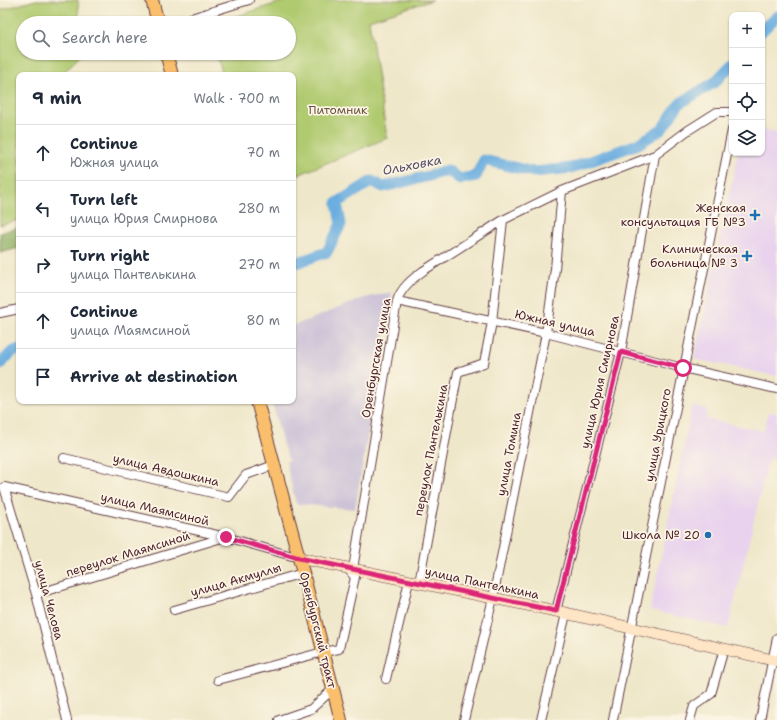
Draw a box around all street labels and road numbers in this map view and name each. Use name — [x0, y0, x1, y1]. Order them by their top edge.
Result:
street label: Оренбургская улица — [358, 296, 394, 419]
street label: Южная улица — [513, 306, 597, 340]
street label: улица Юрия Смирнова — [577, 313, 623, 450]
street label: переулок Пантелькина — [410, 382, 452, 517]
street label: улица Урицкого — [641, 387, 675, 483]
street label: улица Томина — [493, 410, 525, 497]
street label: улица Авдошкина — [111, 450, 221, 490]
street label: улица Маямсиной — [99, 489, 211, 529]
street label: переулок Маямсиной — [64, 527, 192, 581]
street label: улица Челова — [31, 558, 67, 642]
street label: улица Акмуллы — [189, 559, 283, 601]
street label: улица Пантелькина — [423, 563, 541, 603]
street label: Оренбургский тракт — [296, 570, 340, 691]

